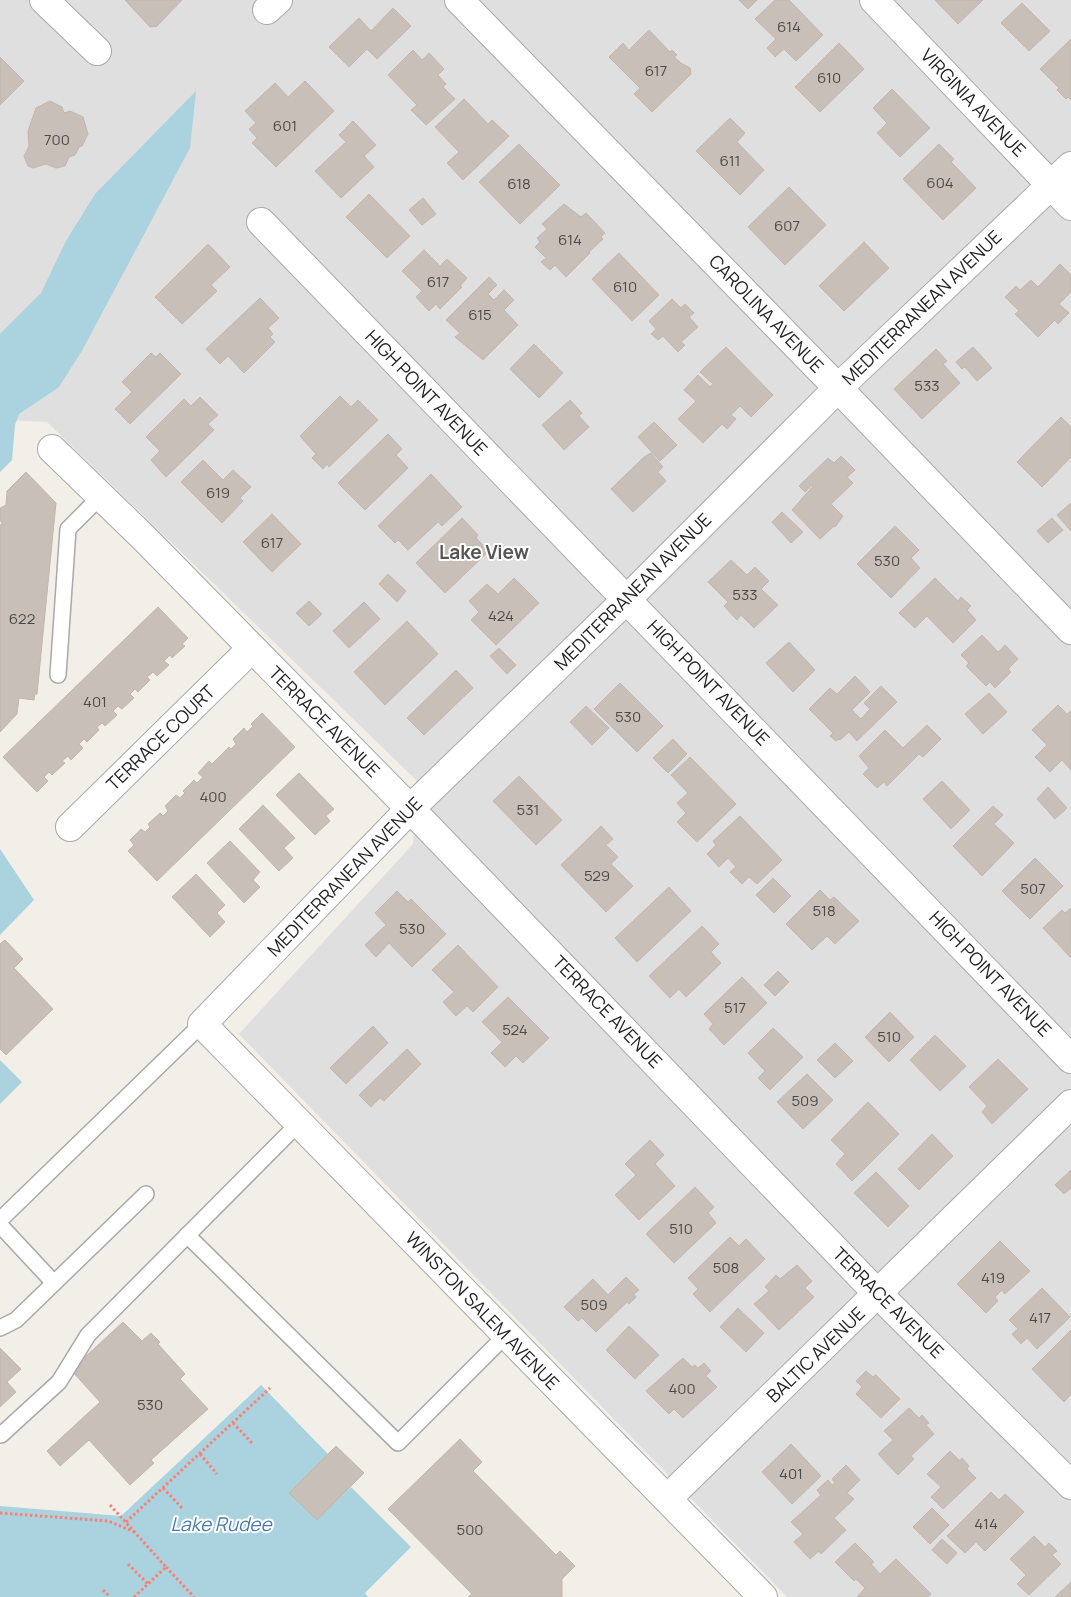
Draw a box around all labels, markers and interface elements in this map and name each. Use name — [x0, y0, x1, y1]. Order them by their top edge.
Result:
house number: 614 — [777, 16, 801, 37]
street label: VIRGINIA AVENUE — [916, 43, 1031, 161]
house number: 617 — [645, 60, 667, 81]
house number: 610 — [817, 67, 841, 88]
house number: 601 — [273, 115, 297, 136]
house number: 700 — [44, 129, 70, 150]
house number: 611 — [720, 150, 740, 171]
house number: 604 — [926, 172, 954, 193]
house number: 618 — [507, 173, 531, 194]
house number: 607 — [774, 215, 800, 236]
street label: MEDITERRANEAN AVENUE — [836, 225, 1006, 390]
house number: 614 — [558, 229, 582, 250]
street label: CAROLINA AVENUE — [704, 249, 829, 378]
house number: 617 — [427, 271, 449, 292]
house number: 610 — [613, 276, 637, 297]
house number: 615 — [468, 304, 492, 325]
street label: HIGH POINT AVENUE — [360, 324, 493, 460]
house number: 533 — [914, 375, 940, 396]
house number: 619 — [206, 482, 230, 503]
street label: MEDITERRANEAN AVENUE — [548, 507, 716, 675]
house number: 617 — [261, 532, 283, 553]
district label: Lake View — [439, 539, 529, 565]
house number: 530 — [874, 550, 900, 571]
house number: 533 — [732, 584, 758, 605]
house number: 424 — [488, 605, 514, 626]
house number: 622 — [9, 608, 35, 629]
street label: HIGH POINT AVENUE — [642, 614, 775, 750]
street label: TERRACE AVENUE — [264, 660, 386, 782]
street label: TERRACE COURT — [101, 679, 220, 795]
house number: 401 — [83, 691, 107, 712]
house number: 530 — [615, 706, 641, 727]
house number: 400 — [199, 786, 227, 807]
street label: MEDITERRANEAN AVENUE — [262, 791, 427, 961]
house number: 531 — [517, 799, 539, 820]
house number: 529 — [584, 865, 610, 886]
house number: 507 — [1020, 878, 1046, 899]
house number: 518 — [812, 900, 836, 921]
street label: HIGH POINT AVENUE — [924, 905, 1057, 1041]
house number: 530 — [399, 918, 425, 939]
street label: TERRACE AVENUE — [548, 950, 668, 1073]
house number: 517 — [724, 997, 746, 1018]
house number: 524 — [502, 1019, 528, 1040]
house number: 510 — [877, 1026, 901, 1047]
house number: 509 — [791, 1090, 819, 1111]
house number: 510 — [669, 1218, 693, 1239]
street label: WINSTON SALEM AVENUE — [401, 1226, 565, 1395]
street label: TERRACE AVENUE — [828, 1241, 950, 1363]
house number: 508 — [713, 1257, 739, 1278]
house number: 419 — [981, 1267, 1005, 1288]
house number: 509 — [580, 1294, 608, 1315]
street label: BALTIC AVENUE — [761, 1301, 870, 1407]
house number: 417 — [1029, 1307, 1051, 1328]
house number: 400 — [668, 1378, 696, 1399]
house number: 530 — [137, 1394, 163, 1415]
house number: 401 — [779, 1463, 803, 1484]
water label: Lake Rudee — [170, 1511, 273, 1537]
house number: 414 — [974, 1513, 998, 1534]
house number: 500 — [457, 1519, 483, 1540]

